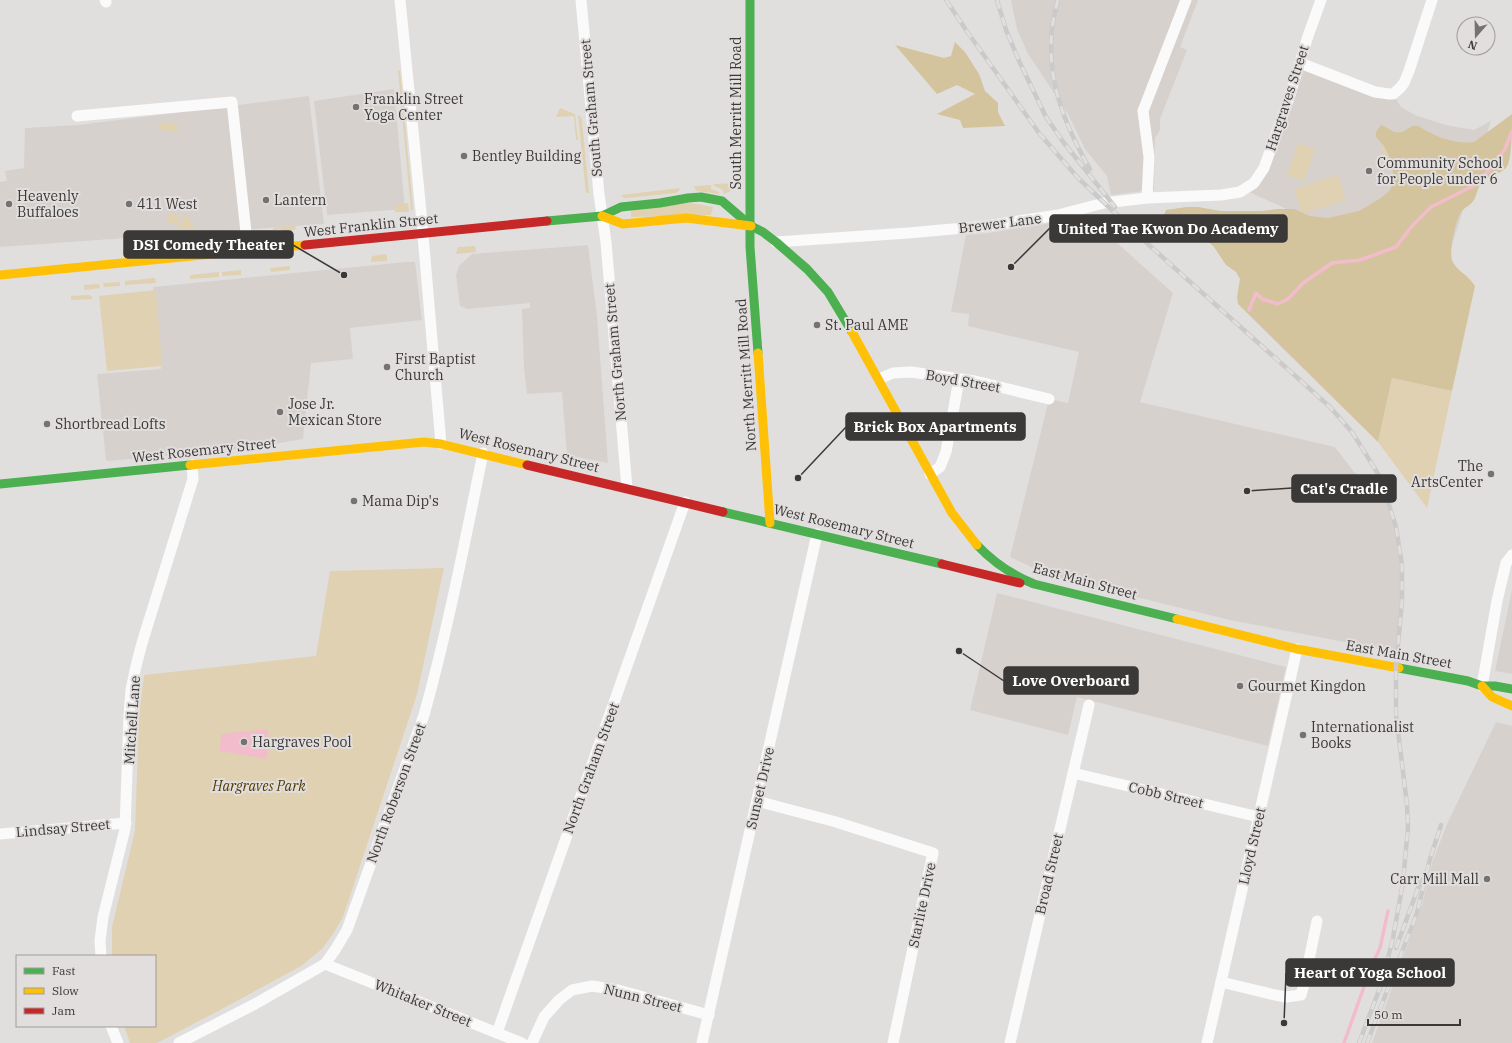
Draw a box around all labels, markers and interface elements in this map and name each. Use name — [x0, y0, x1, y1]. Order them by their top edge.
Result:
north arrow — [1456, 16, 1496, 56]
street label: South Merritt Mill Road — [727, 36, 745, 189]
text: N — [1466, 37, 1479, 53]
street label: South Graham Street — [576, 38, 606, 178]
street label: Hargraves Street — [1261, 43, 1313, 153]
place label: Franklin Street Yoga Center — [364, 90, 464, 124]
marker: Franklin Street Yoga Center — [351, 102, 361, 112]
place label: Bentley Building — [472, 147, 582, 165]
marker: Bentley Building — [459, 151, 469, 161]
place label: Community School for People under 6 — [1377, 154, 1503, 188]
marker: Community School for People under 6 — [1364, 166, 1374, 176]
place label: Heavenly Buffaloes — [17, 187, 79, 221]
place label: Lantern — [274, 191, 327, 209]
place label: 411 West — [137, 195, 198, 213]
marker: Lantern — [261, 195, 271, 205]
marker: Heavenly Buffaloes — [4, 199, 14, 209]
marker: 411 West — [124, 199, 134, 209]
street label: West Franklin Street — [303, 209, 439, 241]
street label: Brewer Lane — [958, 209, 1042, 237]
callout: United Tae Kwon Do Academy — [1050, 215, 1287, 242]
text: United Tae Kwon Do Academy — [1057, 219, 1279, 238]
callout: DSI Comedy Theater — [124, 231, 293, 258]
text: DSI Comedy Theater — [133, 235, 286, 254]
street label: North Graham Street — [600, 282, 630, 422]
street label: North Merritt Mill Road — [732, 297, 760, 452]
place label: St. Paul AME — [825, 316, 908, 334]
marker: St. Paul AME — [812, 320, 822, 330]
place label: First Baptist Church — [395, 350, 476, 384]
marker: First Baptist Church — [382, 362, 392, 372]
street label: Boyd Street — [924, 366, 1002, 396]
place label: Jose Jr. Mexican Store — [288, 395, 382, 429]
marker: Jose Jr. Mexican Store — [275, 407, 285, 417]
callout: Brick Box Apartments — [846, 413, 1025, 440]
place label: Shortbread Lofts — [55, 415, 166, 433]
text: Brick Box Apartments — [853, 417, 1017, 436]
marker: Shortbread Lofts — [42, 419, 52, 429]
street label: West Rosemary Street — [457, 424, 601, 476]
street label: West Rosemary Street — [131, 433, 277, 466]
place label: The ArtsCenter — [1411, 457, 1484, 491]
marker: The ArtsCenter — [1486, 469, 1496, 479]
callout: Cat's Cradle — [1292, 475, 1396, 502]
text: Cat's Cradle — [1300, 479, 1388, 498]
place label: Mama Dip's — [362, 492, 439, 510]
marker: Mama Dip's — [349, 496, 359, 506]
street label: West Rosemary Street — [772, 500, 916, 552]
street label: East Main Street — [1031, 558, 1139, 604]
street label: East Main Street — [1345, 636, 1453, 672]
callout: Love Overboard — [1004, 667, 1138, 694]
text: Love Overboard — [1012, 671, 1130, 690]
street label: Mitchell Lane — [120, 675, 144, 765]
place label: Gourmet Kingdon — [1248, 677, 1366, 695]
marker: Gourmet Kingdon — [1235, 681, 1245, 691]
street label: North Graham Street — [559, 700, 623, 836]
place label: Internationalist Books — [1311, 718, 1414, 752]
street label: North Roberson Street — [362, 721, 430, 865]
marker: Internationalist Books — [1298, 730, 1308, 740]
place label: Hargraves Pool — [252, 733, 352, 751]
marker: Hargraves Pool — [239, 737, 249, 747]
street label: Sunset Drive — [742, 745, 778, 831]
park label: Hargraves Park — [211, 777, 306, 795]
street label: Cobb Street — [1127, 778, 1205, 812]
street label: Lloyd Street — [1234, 806, 1270, 886]
street label: Lindsay Street — [15, 815, 111, 841]
street label: Broad Street — [1031, 832, 1067, 916]
street label: Starlite Drive — [904, 861, 940, 949]
place label: Carr Mill Mall — [1390, 870, 1479, 888]
marker: Carr Mill Mall — [1482, 874, 1492, 884]
legend — [16, 955, 156, 1027]
callout: Heart of Yoga School — [1286, 959, 1454, 986]
text: Fast — [52, 963, 76, 978]
text: Heart of Yoga School — [1294, 963, 1446, 982]
street label: Whitaker Street — [372, 975, 474, 1031]
street label: Nunn Street — [602, 980, 684, 1016]
text: Slow — [52, 983, 79, 998]
scale bar — [1368, 1001, 1460, 1027]
text: Jam — [52, 1003, 76, 1018]
text: 50 m — [1374, 1007, 1403, 1022]

